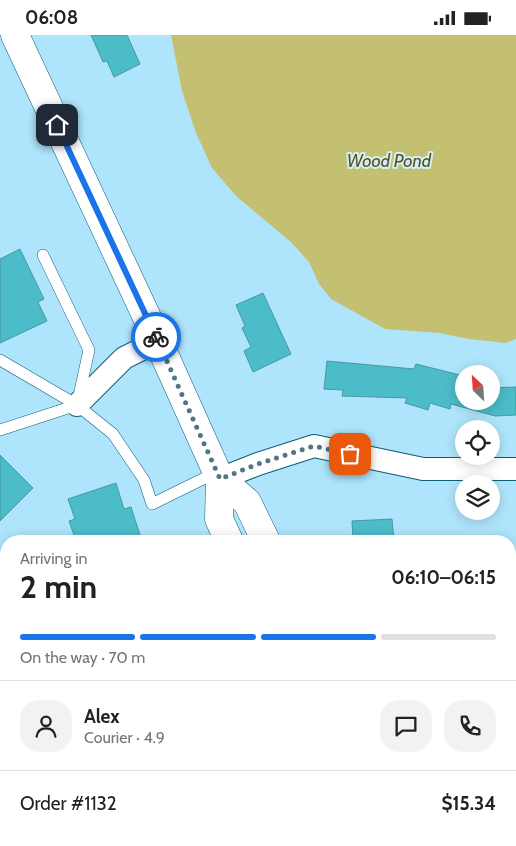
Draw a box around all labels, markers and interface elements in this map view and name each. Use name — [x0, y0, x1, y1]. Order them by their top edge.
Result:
text: 06:08 — [25, 6, 78, 29]
pin — [36, 104, 78, 146]
icon: home — [43, 111, 71, 139]
water label: Wood Pond — [347, 150, 432, 172]
courier — [131, 312, 181, 362]
icon: bike — [142, 323, 170, 351]
north arrow — [455, 365, 500, 410]
map controls — [455, 365, 500, 520]
button: locate — [455, 420, 500, 465]
pin — [329, 433, 371, 475]
icon: bag — [336, 440, 364, 468]
button: layers — [455, 475, 500, 520]
text: Arriving in — [20, 549, 87, 568]
text: 06:10–06:15 — [391, 566, 496, 589]
text: 2 min — [20, 567, 97, 606]
text: On the way · 70 m — [20, 648, 145, 667]
button: person — [20, 700, 72, 752]
button: chat — [380, 700, 432, 752]
button: phone — [444, 700, 496, 752]
text: Alex — [84, 705, 120, 728]
text: Courier · 4.9 — [84, 728, 165, 747]
text: Order #1132 — [20, 792, 117, 815]
text: $15.34 — [442, 792, 496, 815]

